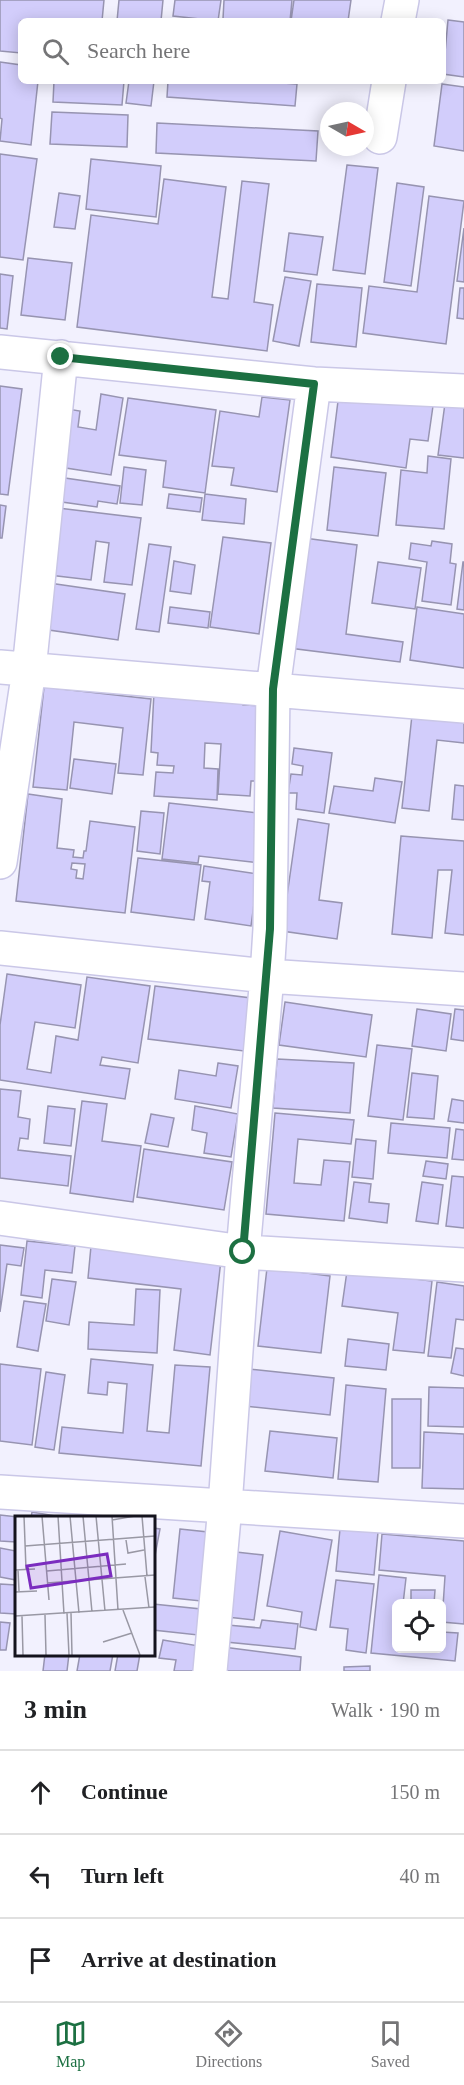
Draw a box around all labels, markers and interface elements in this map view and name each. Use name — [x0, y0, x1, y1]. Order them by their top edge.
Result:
search box — [18, 18, 446, 84]
icon: search — [39, 35, 72, 68]
text: Search here — [87, 38, 190, 63]
north arrow — [320, 102, 374, 156]
route end — [47, 343, 73, 369]
route start — [229, 1238, 255, 1264]
inset map — [15, 1516, 154, 1656]
map controls — [392, 1599, 446, 1653]
button: locate — [392, 1599, 446, 1653]
text: 3 min — [24, 1695, 87, 1724]
text: Walk · 190 m — [331, 1699, 440, 1721]
icon: ahead — [24, 1776, 57, 1809]
text: Continue — [81, 1779, 168, 1804]
text: 150 m — [389, 1781, 440, 1803]
icon: left — [24, 1860, 57, 1893]
text: Turn left — [81, 1863, 164, 1888]
text: 40 m — [399, 1865, 440, 1887]
icon: arrive — [24, 1944, 57, 1977]
text: Arrive at destination — [81, 1947, 277, 1972]
tab: Map — [54, 2017, 87, 2071]
tab: Directions — [196, 2017, 262, 2071]
tab: Saved — [371, 2017, 410, 2071]

